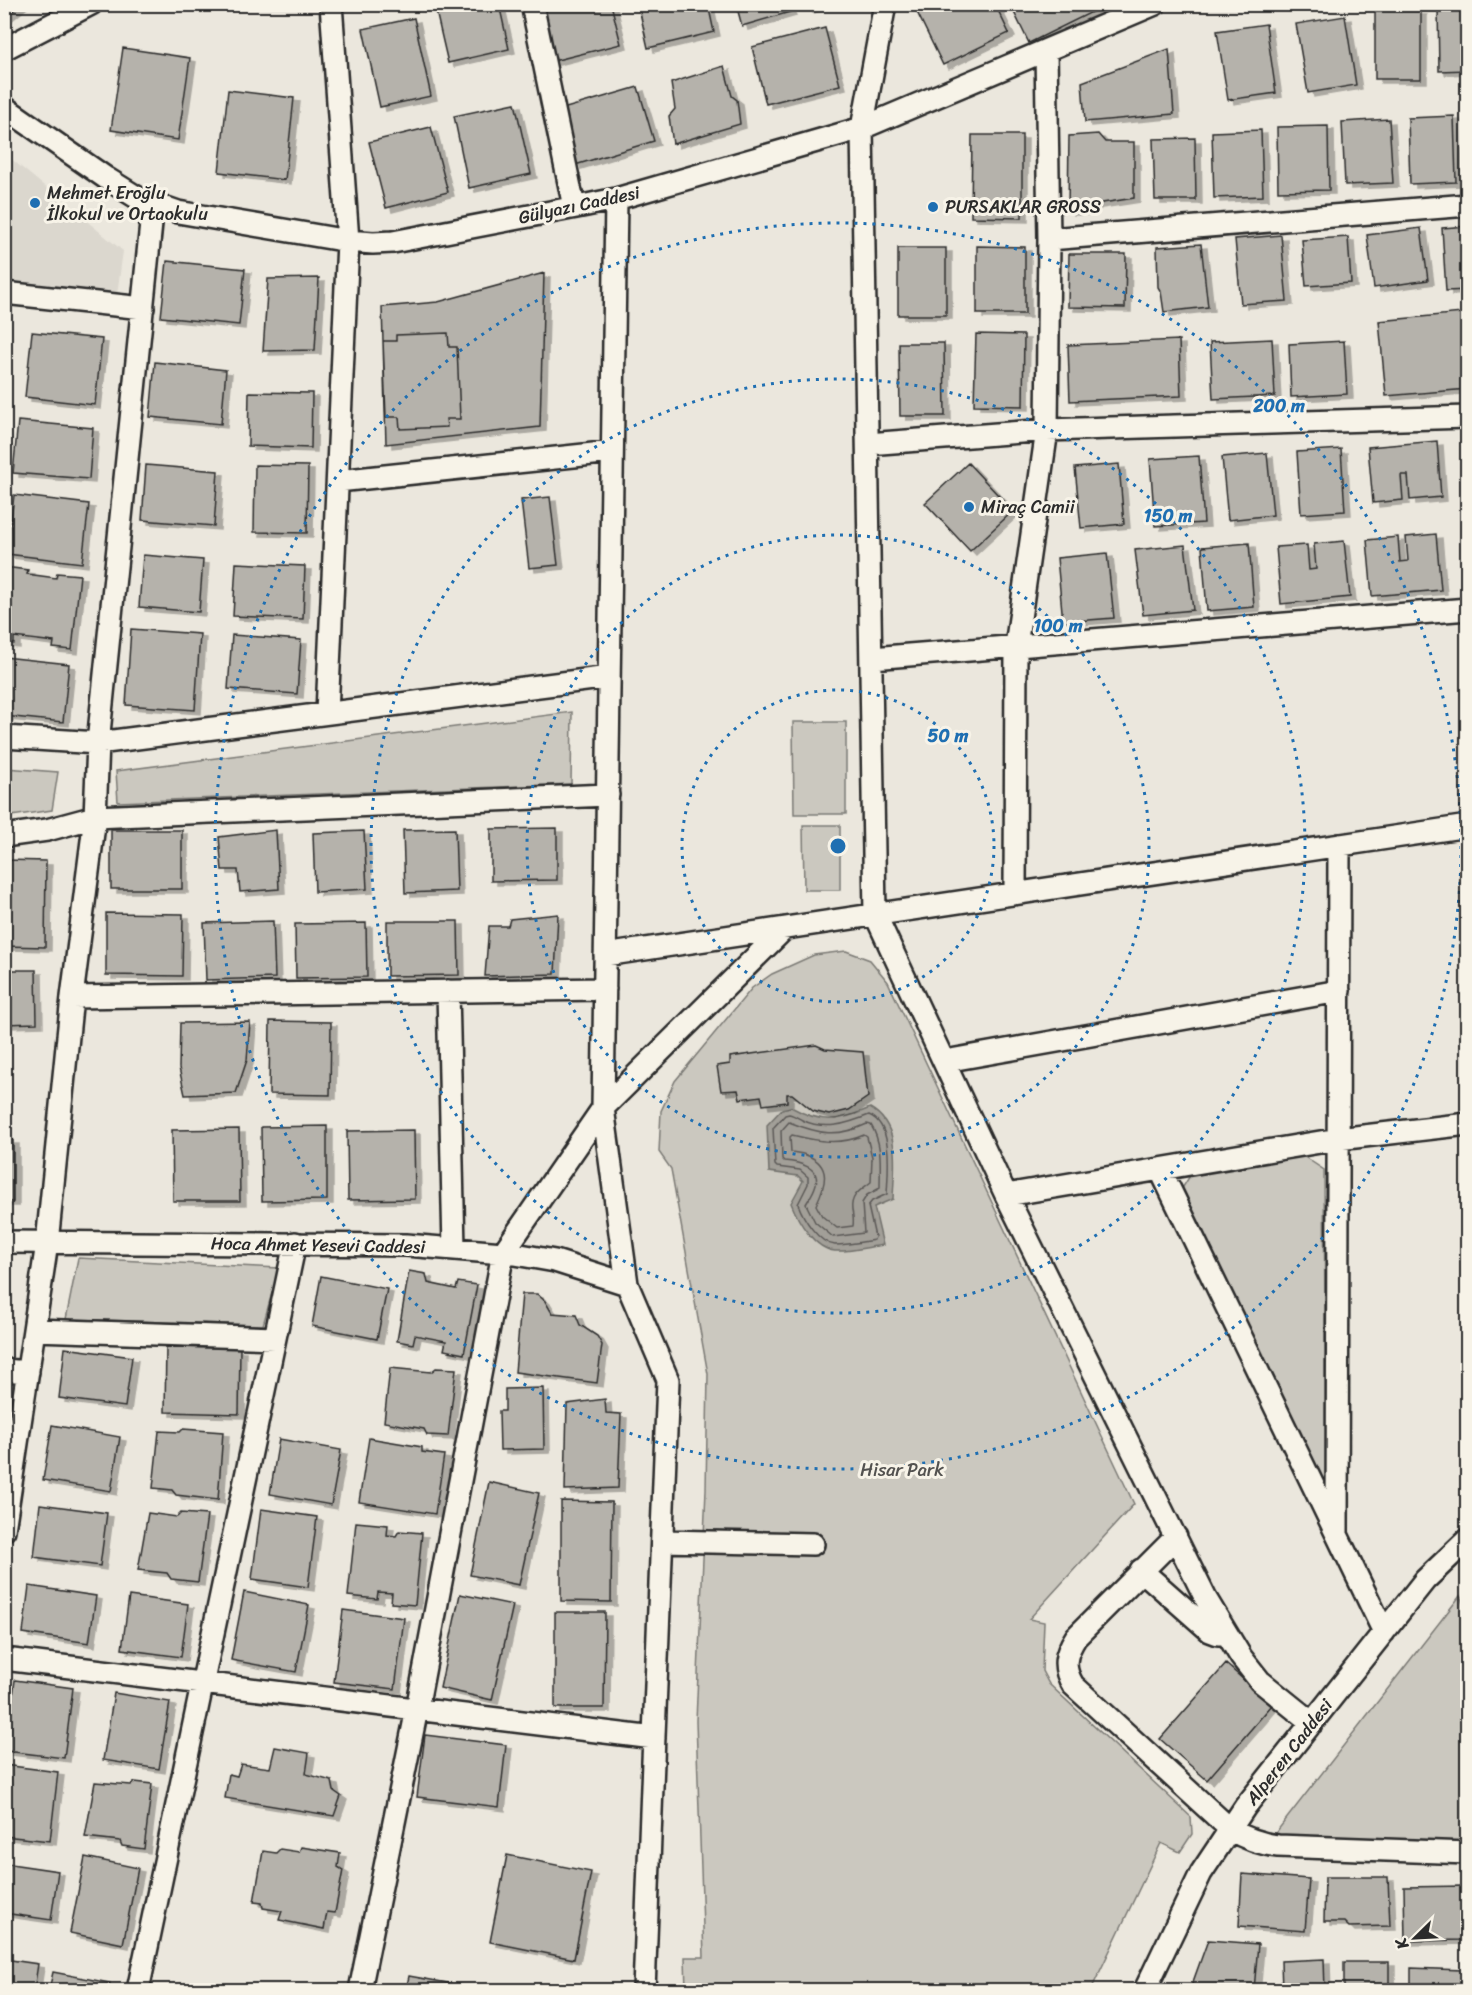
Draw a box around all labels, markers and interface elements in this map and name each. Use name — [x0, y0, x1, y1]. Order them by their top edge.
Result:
street label: Gülyazı Caddesi — [515, 176, 644, 233]
place label: Mehmet Eroğlu İlkokul ve Ortaokulu — [46, 177, 208, 230]
place label: PURSAKLAR GROSS — [945, 191, 1101, 223]
marker: Mehmet Eroğlu İlkokul ve Ortaokulu — [28, 196, 42, 210]
marker: PURSAKLAR GROSS — [926, 200, 940, 214]
text: 200 m — [1252, 390, 1305, 422]
place label: Miraç Camii — [981, 491, 1076, 523]
marker: Miraç Camii — [962, 500, 976, 514]
text: 150 m — [1144, 500, 1192, 532]
text: 100 m — [1034, 610, 1083, 642]
text: 50 m — [928, 720, 969, 752]
centre of rings — [828, 836, 848, 856]
street label: Hoca Ahmet Yesevi Caddesi — [210, 1227, 427, 1263]
park label: Hisar Park — [860, 1454, 944, 1486]
street label: Alperen Caddesi — [1236, 1691, 1342, 1813]
north arrow — [1385, 1908, 1445, 1968]
text: K — [1386, 1932, 1417, 1955]

